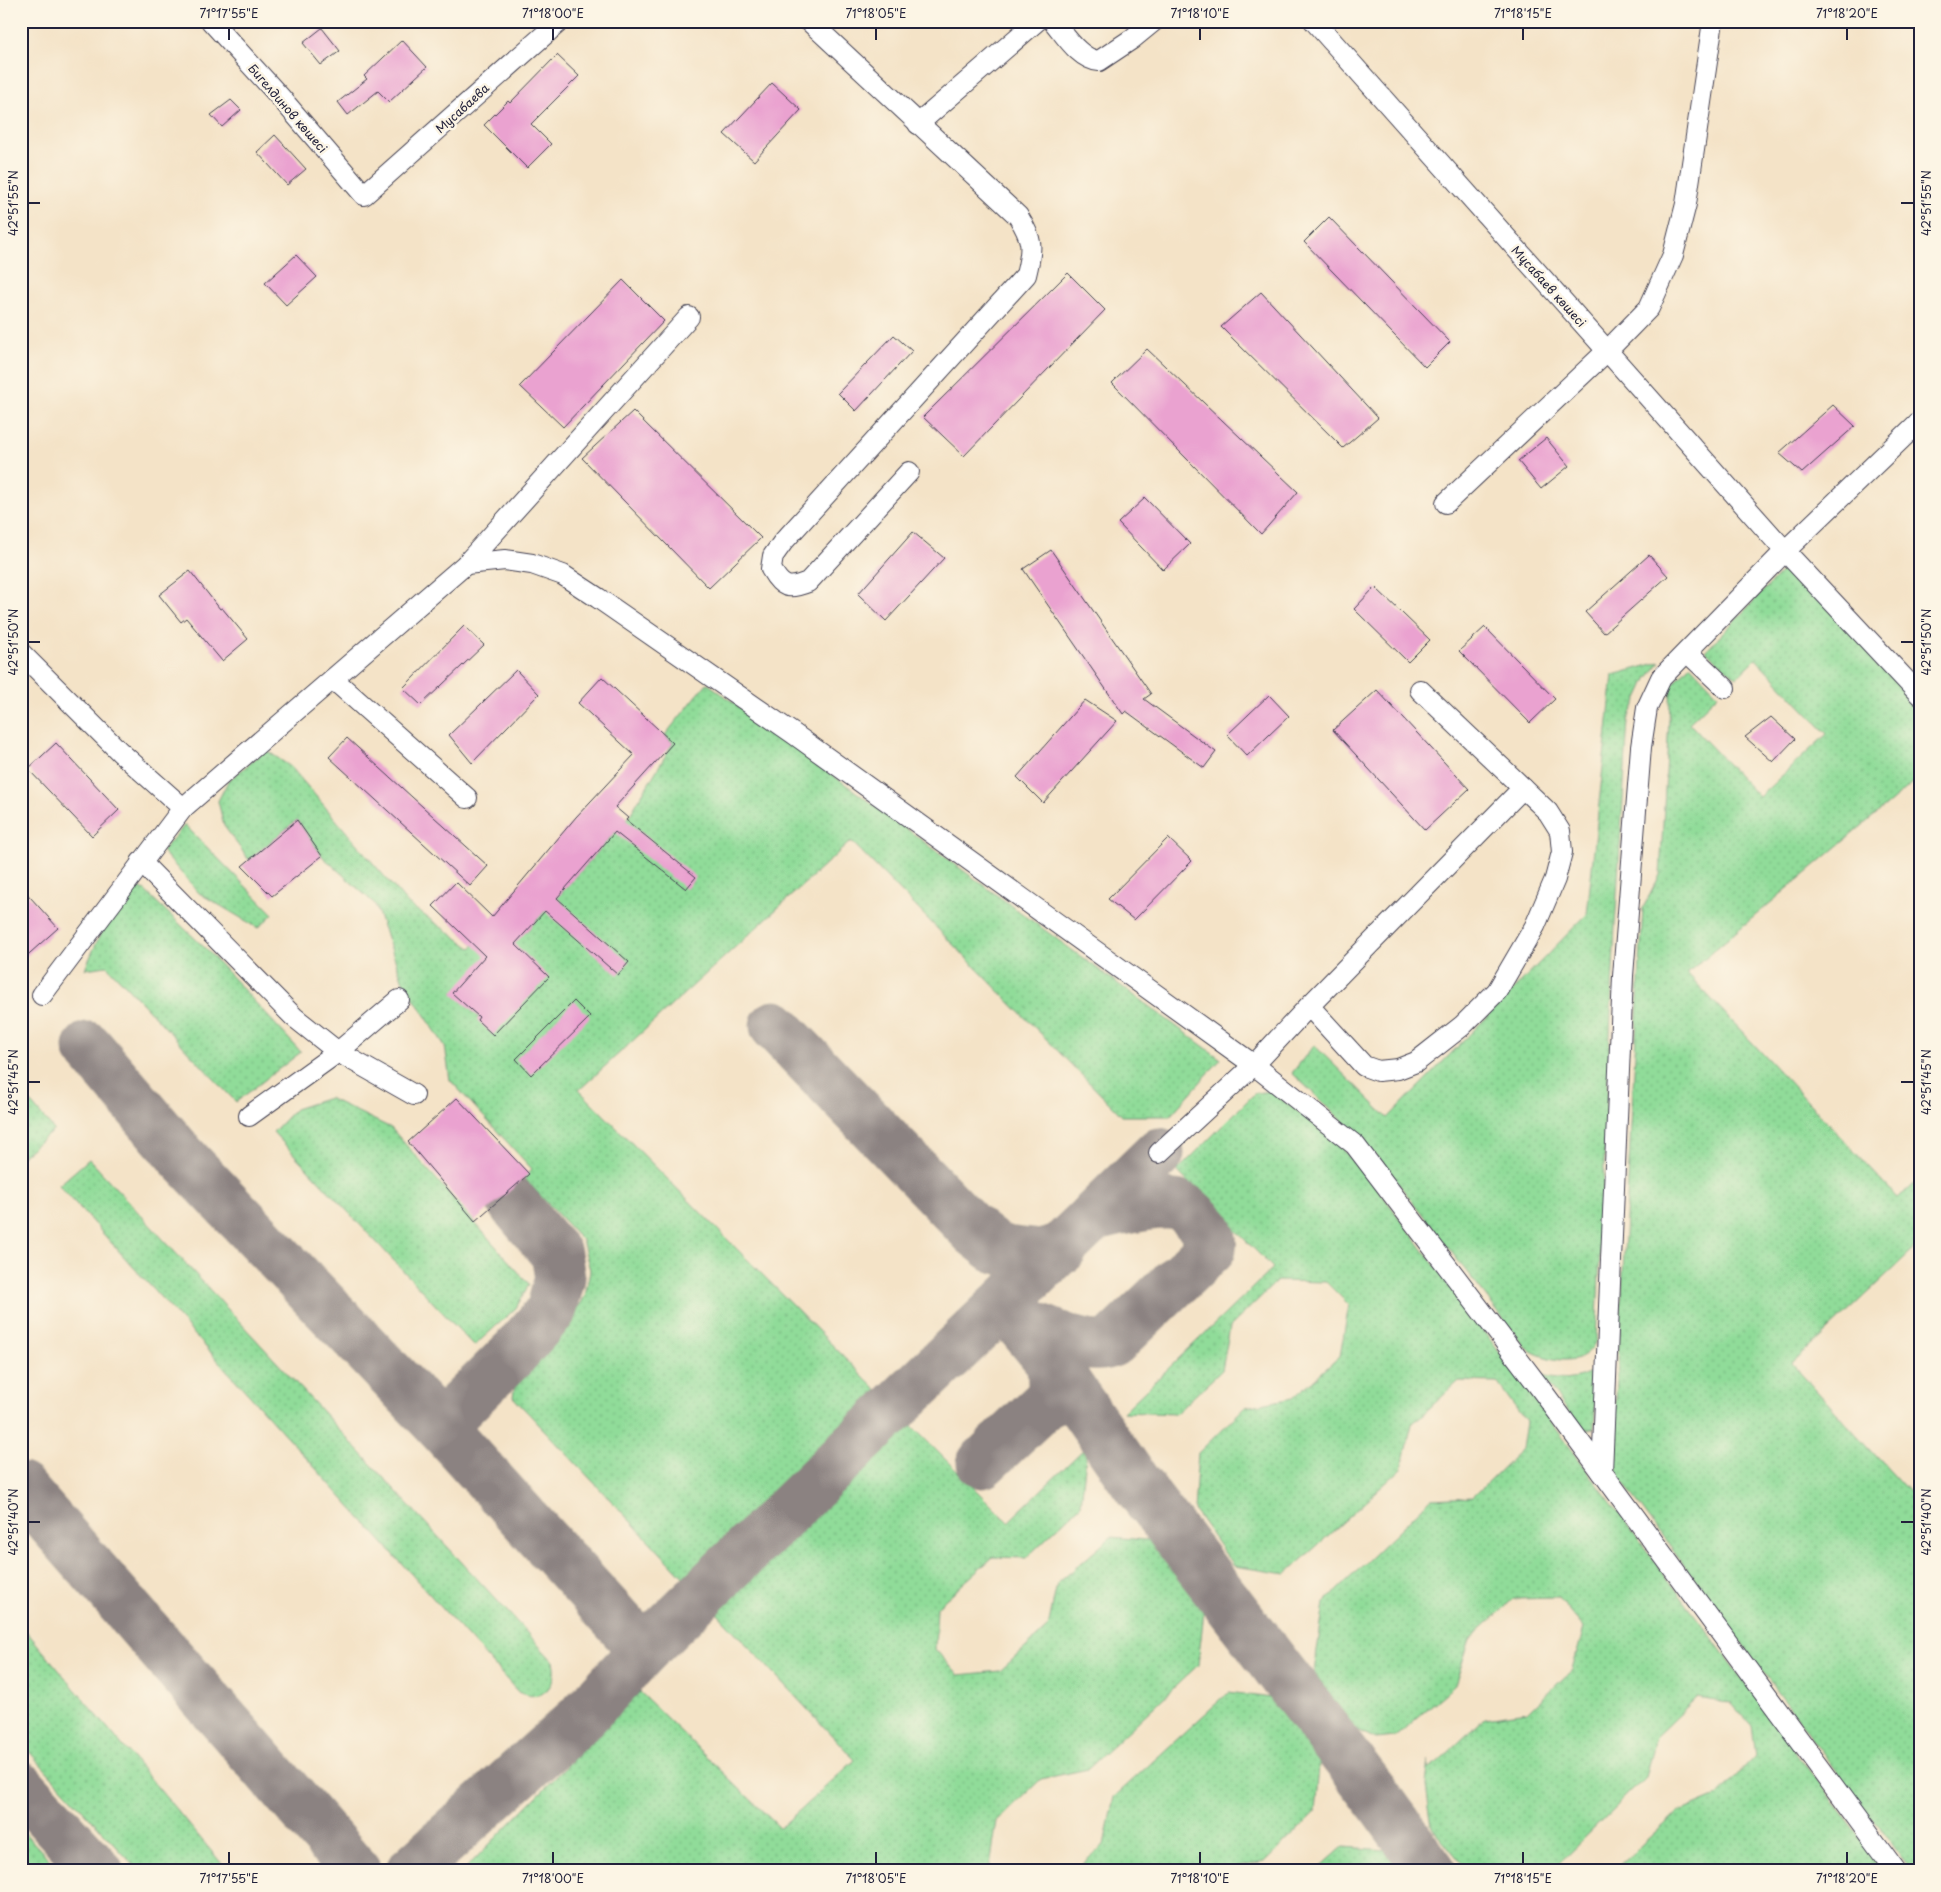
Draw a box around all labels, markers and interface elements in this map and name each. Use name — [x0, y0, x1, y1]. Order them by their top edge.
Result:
text: 71°17'55"E — [199, 4, 259, 22]
text: 71°18'00"E — [522, 4, 584, 22]
text: 71°18'05"E — [845, 4, 907, 22]
text: 71°18'10"E — [1171, 4, 1229, 22]
text: 71°18'15"E — [1494, 4, 1552, 22]
text: 71°18'20"E — [1816, 4, 1878, 22]
street label: Бигелдинов көшесі — [244, 60, 332, 156]
street label: Мусабаева — [431, 79, 493, 137]
text: 42°51'55"N — [4, 170, 22, 236]
text: 42°51'55"N — [1917, 170, 1935, 236]
street label: Мұсабаев көшесі — [1508, 241, 1590, 331]
text: 42°51'50"N — [4, 609, 22, 675]
text: 42°51'50"N — [1917, 609, 1935, 675]
text: 42°51'45"N — [4, 1049, 22, 1115]
text: 42°51'45"N — [1917, 1049, 1935, 1115]
text: 42°51'40"N — [4, 1488, 22, 1556]
text: 42°51'40"N — [1917, 1488, 1935, 1556]
text: 71°17'55"E — [199, 1869, 259, 1887]
text: 71°18'00"E — [522, 1869, 584, 1887]
text: 71°18'05"E — [845, 1869, 907, 1887]
text: 71°18'10"E — [1171, 1869, 1229, 1887]
text: 71°18'15"E — [1494, 1869, 1552, 1887]
text: 71°18'20"E — [1816, 1869, 1878, 1887]

